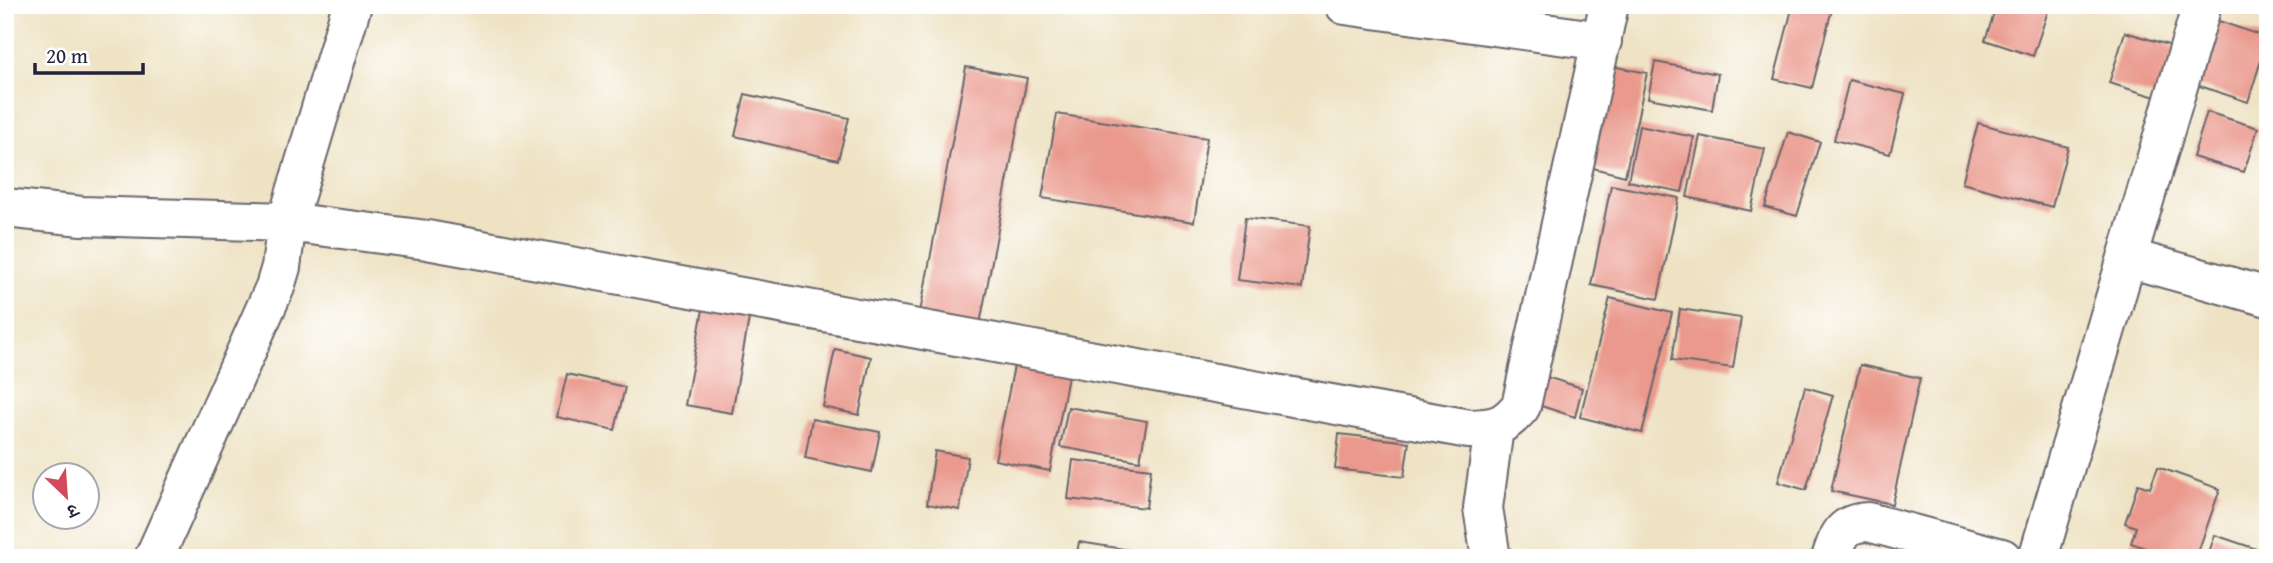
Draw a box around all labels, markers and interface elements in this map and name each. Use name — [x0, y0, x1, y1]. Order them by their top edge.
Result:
scale bar — [35, 32, 144, 76]
text: 20 m — [46, 40, 88, 71]
north arrow — [32, 462, 102, 532]
text: उ — [62, 496, 85, 527]

